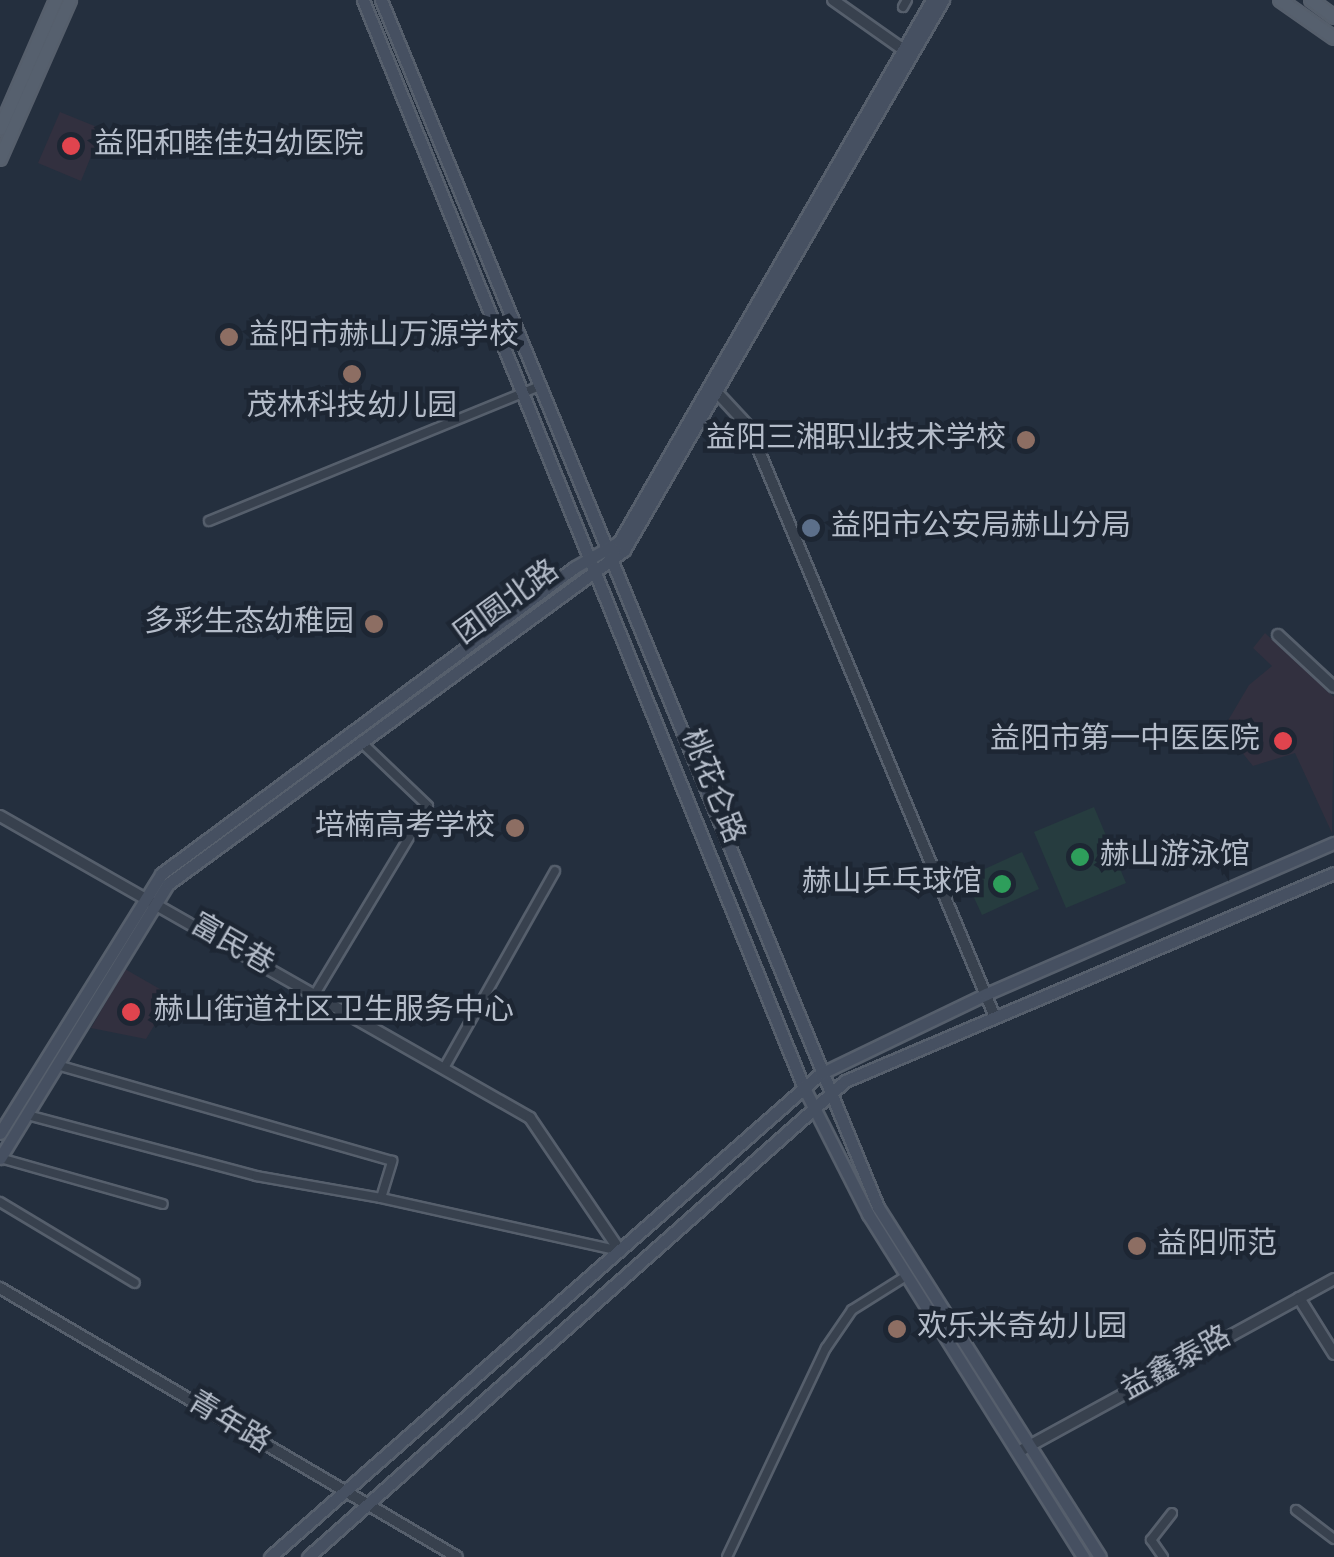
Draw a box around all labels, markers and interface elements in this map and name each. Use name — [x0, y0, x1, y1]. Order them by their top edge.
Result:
place label: 益阳和睦佳妇幼医院 — [94, 128, 364, 164]
marker: 益阳和睦佳妇幼医院 — [58, 133, 84, 159]
place label: 益阳市赫山万源学校 — [249, 319, 519, 355]
marker: 益阳市赫山万源学校 — [218, 326, 240, 348]
marker: 茂林科技幼儿园 — [341, 363, 363, 385]
place label: 茂林科技幼儿园 — [247, 390, 457, 426]
place label: 益阳三湘职业技术学校 — [706, 422, 1006, 458]
marker: 益阳三湘职业技术学校 — [1015, 429, 1037, 451]
place label: 益阳市公安局赫山分局 — [831, 510, 1131, 546]
marker: 益阳市公安局赫山分局 — [800, 517, 822, 539]
street label: 团圆北路 — [449, 554, 567, 654]
place label: 多彩生态幼稚园 — [144, 606, 354, 642]
marker: 多彩生态幼稚园 — [363, 613, 385, 635]
place label: 益阳市第一中医医院 — [990, 723, 1260, 759]
street label: 桃花仑路 — [672, 725, 750, 849]
marker: 益阳市第一中医医院 — [1270, 728, 1296, 754]
place label: 培楠高考学校 — [315, 810, 495, 846]
marker: 培楠高考学校 — [504, 817, 526, 839]
place label: 赫山游泳馆 — [1100, 839, 1250, 875]
marker: 赫山游泳馆 — [1069, 846, 1091, 868]
place label: 赫山乒乓球馆 — [802, 866, 982, 902]
marker: 赫山乒乓球馆 — [991, 873, 1013, 895]
street label: 富民巷 — [183, 908, 279, 984]
place label: 赫山街道社区卫生服务中心 — [154, 994, 514, 1030]
marker: 赫山街道社区卫生服务中心 — [118, 999, 144, 1025]
place label: 益阳师范 — [1157, 1228, 1277, 1264]
marker: 益阳师范 — [1126, 1235, 1148, 1257]
place label: 欢乐米奇幼儿园 — [917, 1311, 1127, 1347]
marker: 欢乐米奇幼儿园 — [886, 1318, 908, 1340]
street label: 益鑫泰路 — [1116, 1320, 1238, 1410]
street label: 青年路 — [180, 1385, 276, 1463]

